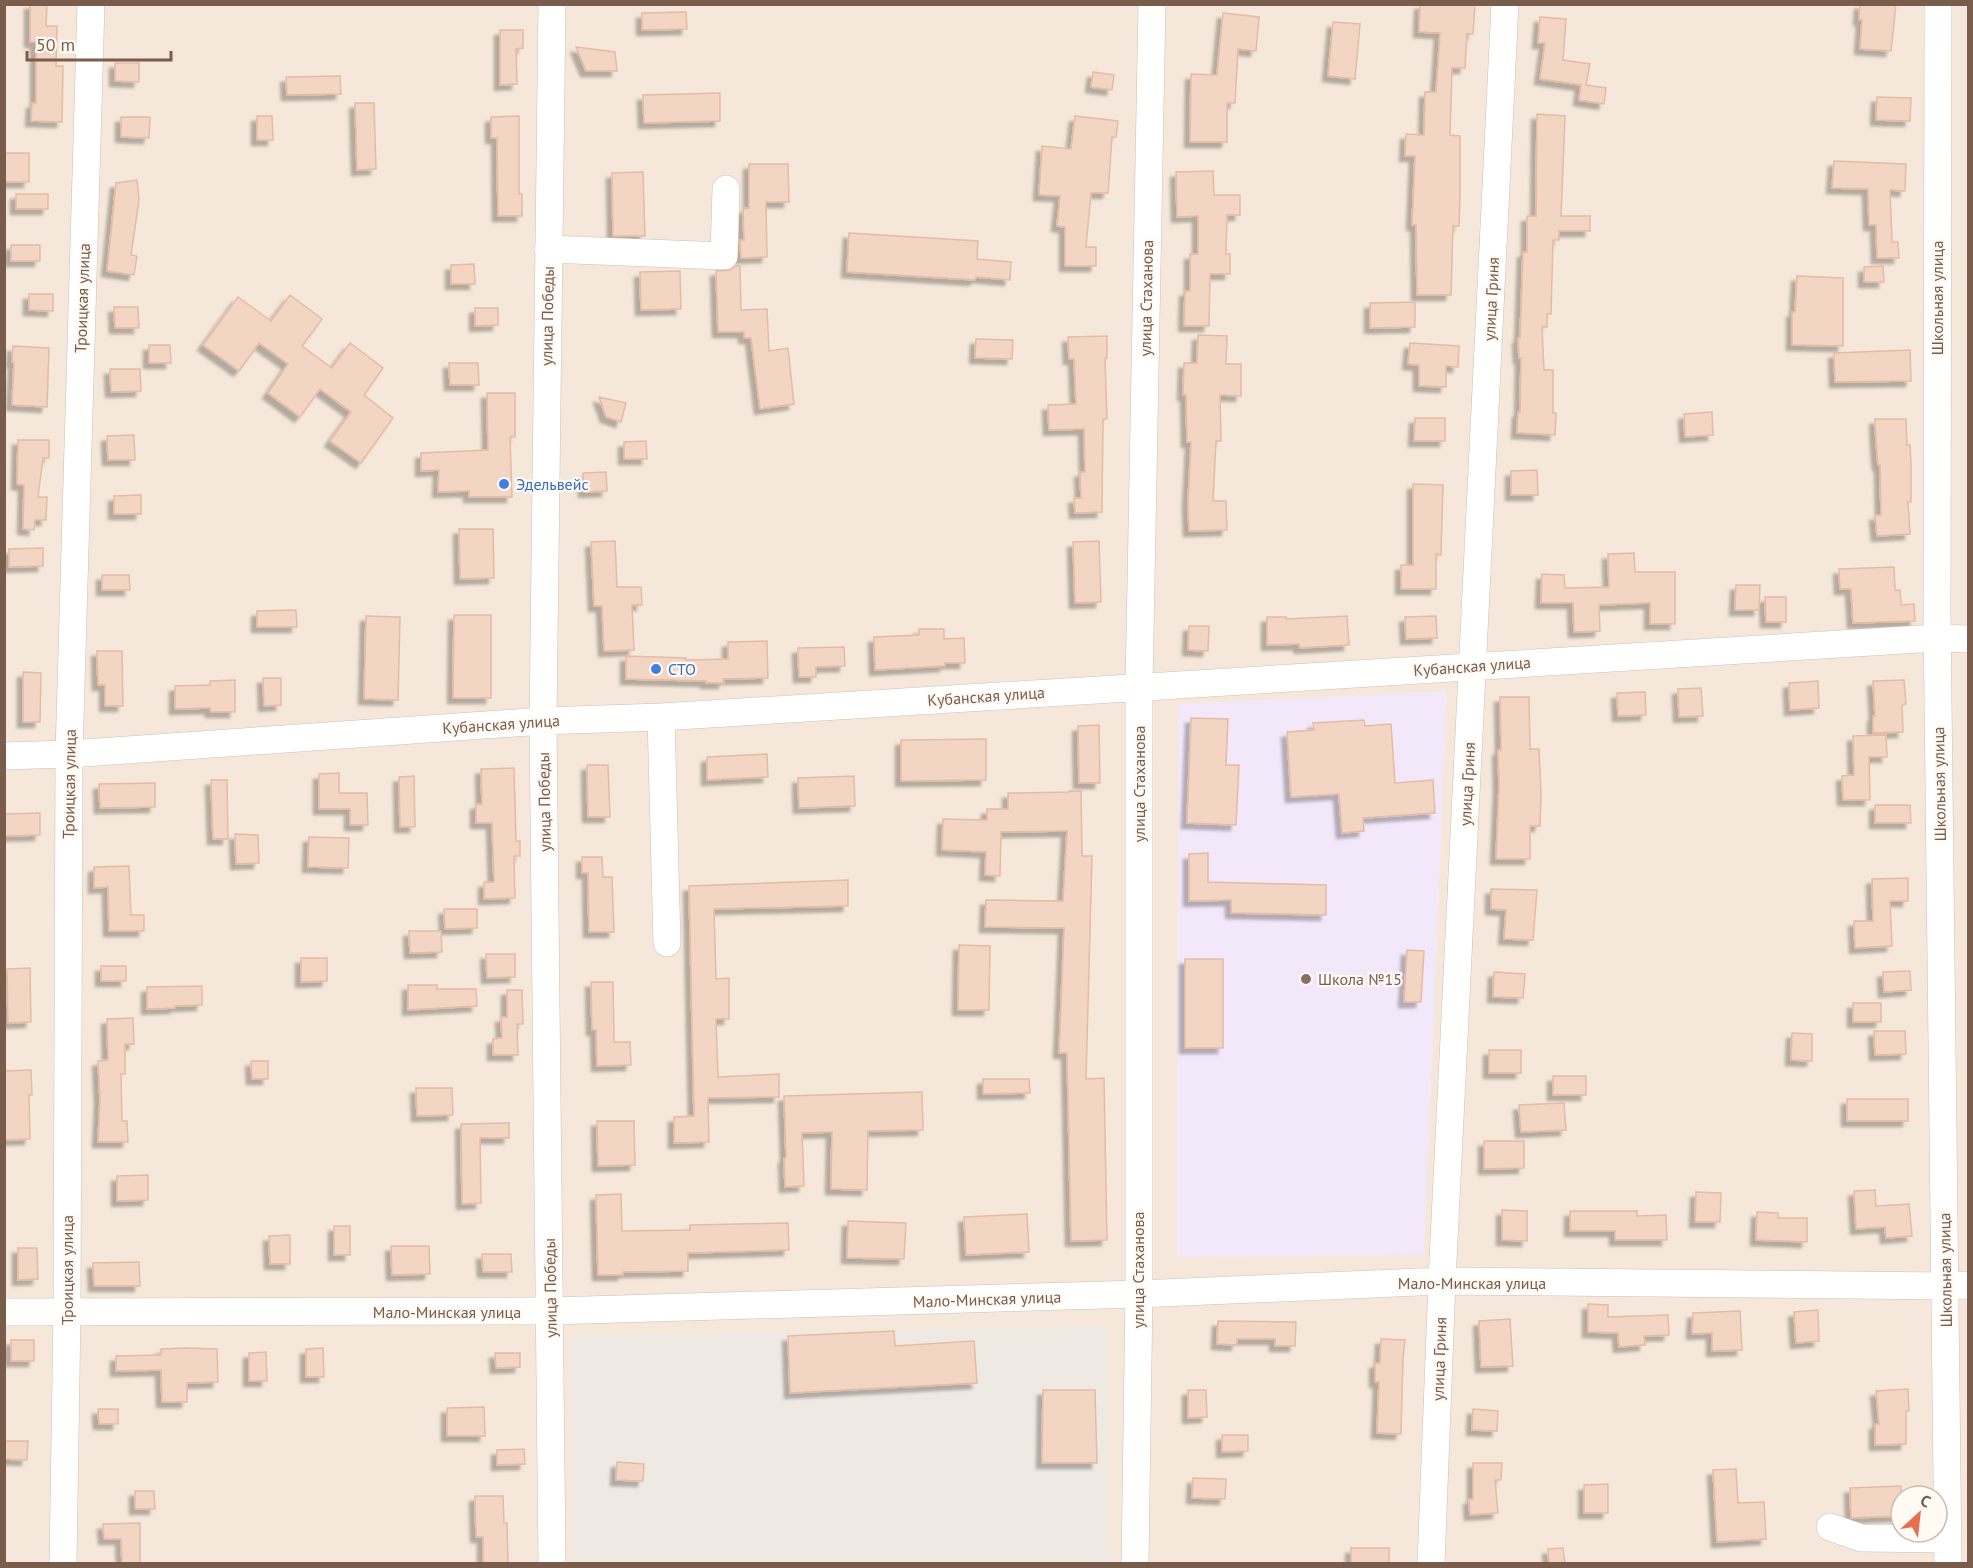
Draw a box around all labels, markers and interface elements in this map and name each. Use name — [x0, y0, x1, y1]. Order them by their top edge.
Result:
scale bar — [27, 24, 171, 62]
text: 50 m — [36, 33, 75, 56]
street label: улица Стаханова — [1135, 239, 1157, 357]
street label: Школьная улица — [1927, 241, 1947, 355]
street label: Троицкая улица — [70, 243, 94, 353]
street label: улица Гриня — [1479, 257, 1503, 341]
street label: улица Победы — [536, 266, 558, 366]
place label: Эдельвейс — [516, 474, 589, 494]
marker: Эдельвейс — [497, 477, 511, 491]
street label: Кубанская улица — [1413, 652, 1531, 680]
place label: СТО — [668, 659, 696, 679]
marker: СТО — [649, 662, 663, 676]
street label: Кубанская улица — [927, 682, 1045, 710]
street label: Кубанская улица — [442, 710, 560, 738]
street label: улица Стаханова — [1129, 726, 1149, 842]
street label: Школьная улица — [1928, 727, 1950, 841]
street label: Троицкая улица — [58, 729, 80, 839]
street label: улица Гриня — [1455, 742, 1479, 826]
street label: улица Победы — [533, 752, 555, 852]
place label: Школа №15 — [1318, 969, 1402, 989]
marker: Школа №15 — [1299, 972, 1313, 986]
street label: улица Стаханова — [1128, 1212, 1148, 1328]
street label: Школьная улица — [1934, 1213, 1956, 1327]
street label: Троицкая улица — [57, 1215, 77, 1325]
street label: улица Победы — [539, 1238, 561, 1338]
street label: Мало-Минская улица — [1398, 1273, 1546, 1293]
street label: Мало-Минская улица — [912, 1286, 1062, 1312]
street label: Мало-Минская улица — [373, 1302, 521, 1322]
street label: улица Гриня — [1428, 1317, 1450, 1401]
north arrow — [1889, 1484, 1949, 1544]
text: С — [1917, 1490, 1934, 1512]

